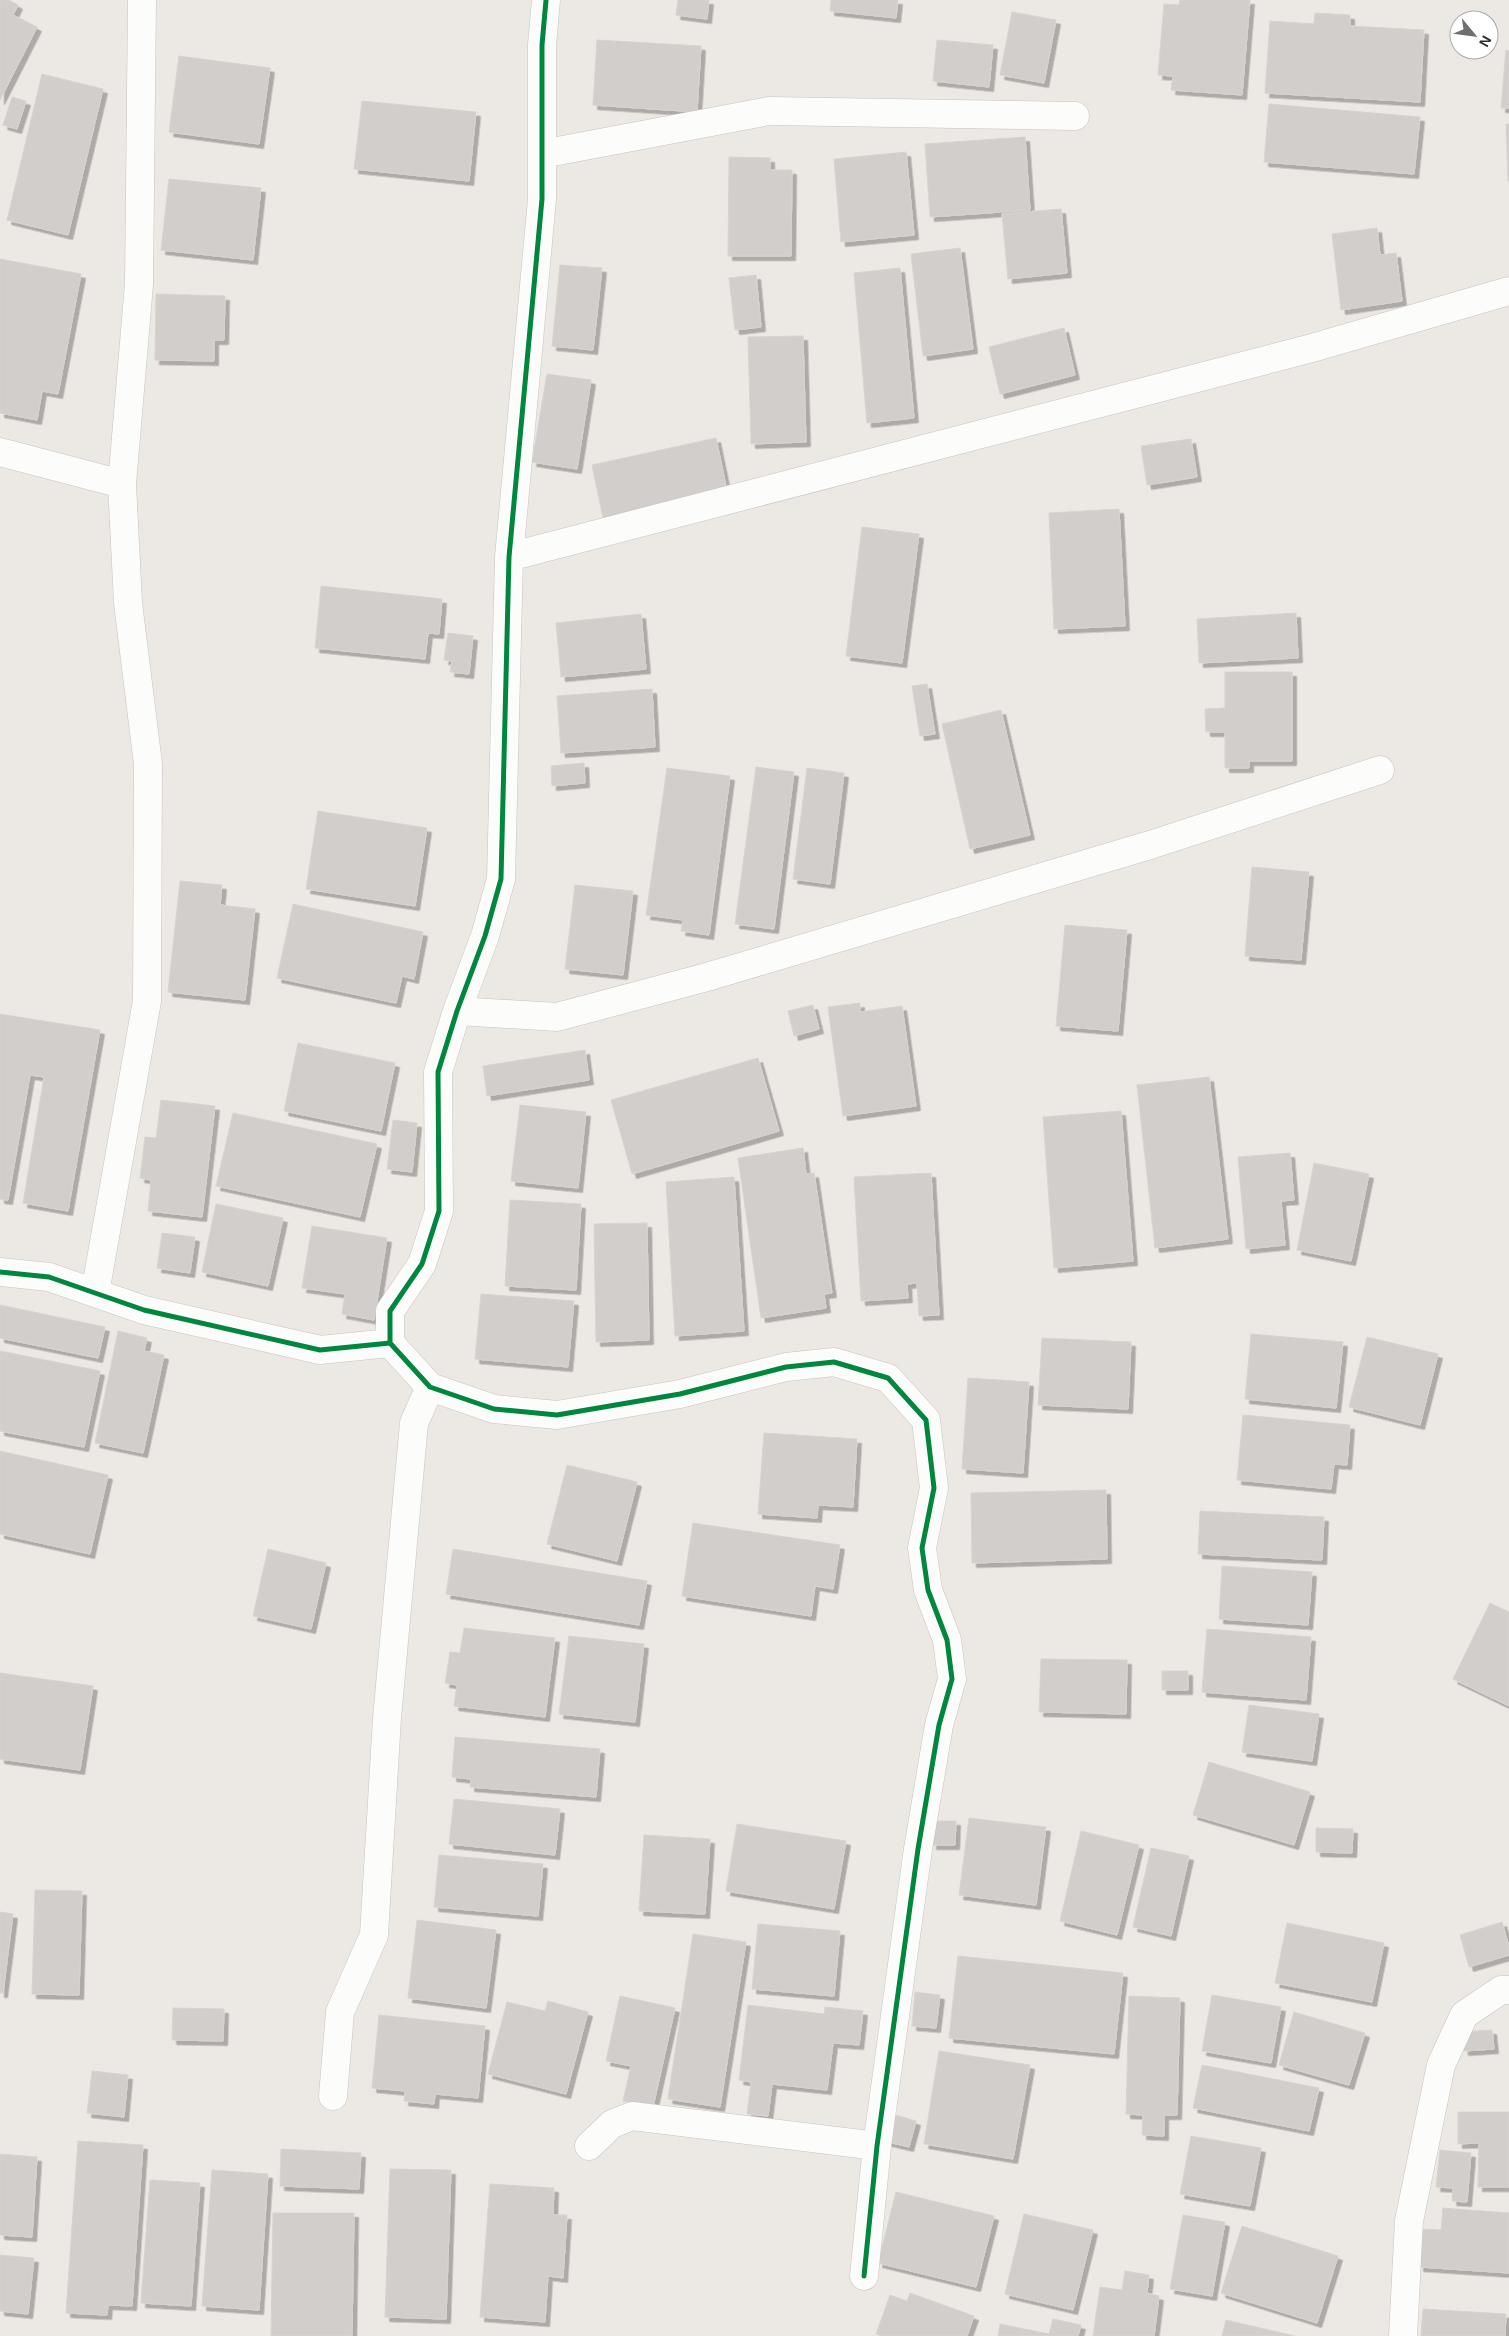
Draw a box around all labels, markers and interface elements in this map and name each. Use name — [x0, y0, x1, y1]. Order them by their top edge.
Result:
north arrow — [1449, 10, 1499, 60]
text: N — [1476, 33, 1495, 50]

